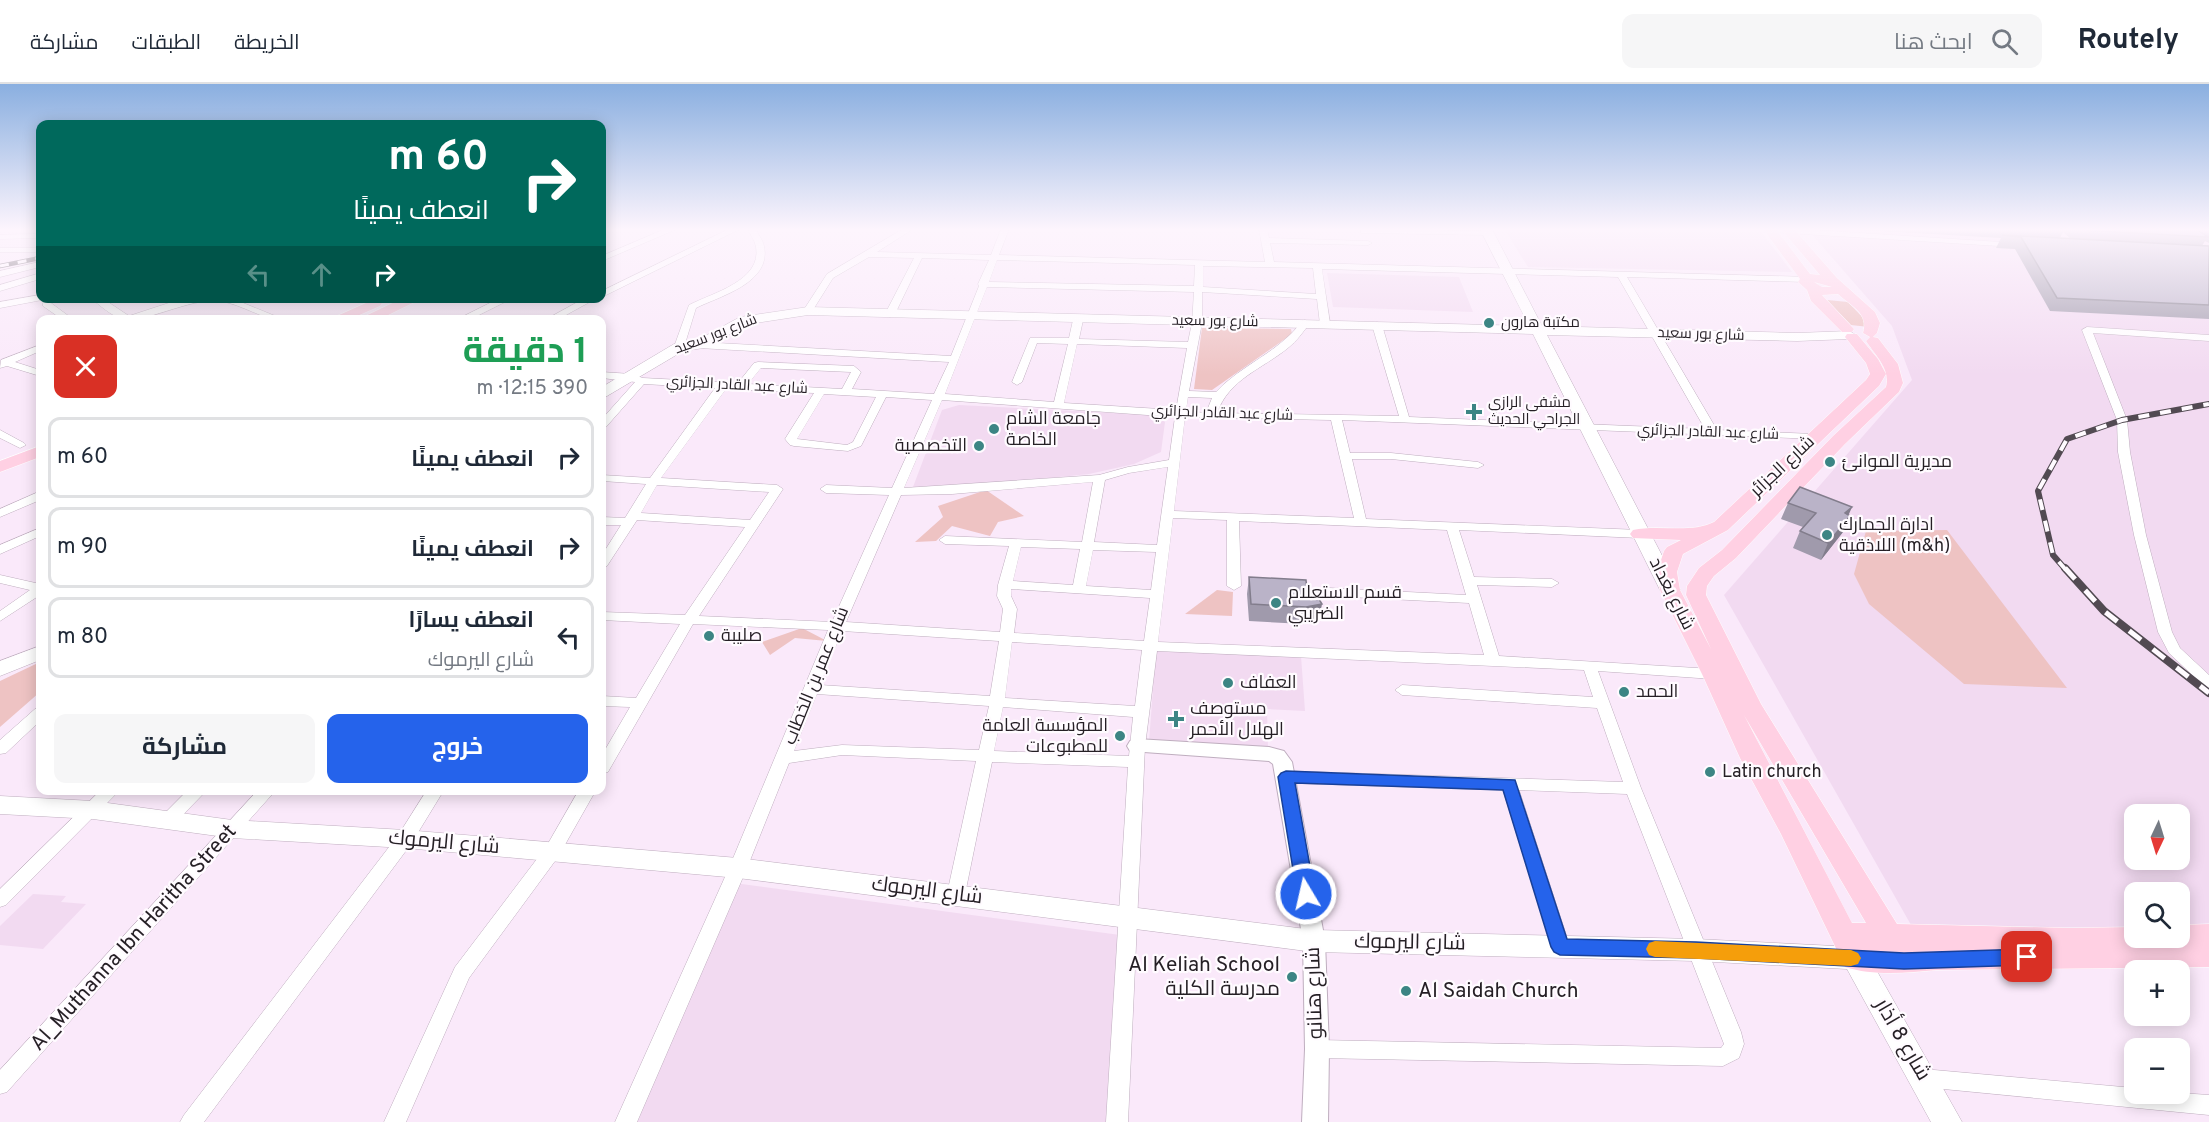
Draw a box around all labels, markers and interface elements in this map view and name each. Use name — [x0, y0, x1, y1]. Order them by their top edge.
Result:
search box — [1622, 14, 2042, 68]
text: Routely — [2078, 23, 2179, 59]
icon: search — [1988, 25, 2021, 58]
text: مشاركة — [30, 30, 99, 57]
text: الطبقات — [132, 30, 201, 57]
text: الخريطة — [234, 30, 300, 57]
text: ابحث هنا — [1894, 30, 1973, 57]
text: 60 m — [388, 132, 489, 185]
icon: right — [510, 144, 588, 222]
text: انعطف يمينًا — [353, 195, 489, 229]
icon: left — [242, 258, 275, 291]
icon: ahead — [305, 258, 338, 291]
icon: right — [368, 258, 401, 291]
street label: شارع بور سعيد — [672, 311, 760, 359]
street label: شارع بور سعيد — [1171, 312, 1259, 332]
place label: مكتبة هارون — [1501, 314, 1580, 333]
marker: مكتبة هارون — [1482, 316, 1496, 330]
street label: شارع بور سعيد — [1657, 324, 1745, 346]
text: 1 دقيقة — [463, 330, 588, 376]
button: close — [54, 335, 117, 398]
street label: شارع عبد القادر الجزائري — [666, 373, 808, 400]
text: 390 m · 12:15 — [477, 376, 588, 402]
place label: مشفى الرازي الجراحي الحديث — [1488, 394, 1580, 431]
street label: شارع عبد القادر الجزائري — [1151, 402, 1293, 427]
marker: مشفى الرازي الجراحي الحديث — [1465, 403, 1483, 421]
place label: جامعة الشام الخاصة — [1006, 408, 1101, 452]
street label: شارع عبد القادر الجزائري — [1637, 421, 1779, 446]
marker: جامعة الشام الخاصة — [987, 422, 1001, 436]
street label: شارع الجزائر — [1745, 431, 1820, 503]
place label: التخصصية — [895, 435, 967, 458]
marker: التخصصية — [972, 439, 986, 453]
icon: right — [552, 441, 585, 474]
text: 60 m — [57, 444, 108, 471]
text: انعطف يمينًا — [411, 447, 534, 474]
place label: مديرية الموانئ — [1842, 451, 1952, 474]
marker: مديرية الموانئ — [1823, 455, 1837, 469]
place label: ادارة الجمارك اللاذقية (m&h) — [1839, 514, 1950, 558]
marker: ادارة الجمارك اللاذقية (m&h) — [1820, 528, 1834, 542]
icon: right — [552, 531, 585, 564]
text: 90 m — [57, 534, 108, 561]
text: انعطف يمينًا — [411, 537, 534, 564]
street label: شارع بغداد — [1643, 554, 1699, 634]
place label: قسم الاستعلام الضريبي — [1288, 582, 1402, 627]
marker: قسم الاستعلام الضريبي — [1269, 596, 1283, 610]
street label: شارع عمر بن الخطاب — [779, 604, 855, 748]
text: انعطف يسارًا — [409, 608, 534, 635]
icon: left — [552, 621, 585, 654]
text: 80 m — [57, 624, 108, 651]
place label: صليبة — [721, 625, 762, 648]
marker: صليبة — [702, 629, 716, 643]
text: شارع اليرموك — [428, 648, 534, 674]
place label: العفاف — [1240, 672, 1297, 695]
marker: العفاف — [1221, 676, 1235, 690]
place label: الحمد — [1636, 681, 1678, 704]
marker: الحمد — [1617, 685, 1631, 699]
place label: مستوصف الهلال الأحمر — [1189, 698, 1284, 742]
marker: مستوصف الهلال الأحمر — [1167, 710, 1185, 728]
button: مشاركة — [54, 714, 315, 783]
button: خروج — [327, 714, 588, 783]
place label: المؤسسة العامة للمطبوعات — [982, 715, 1108, 759]
marker: المؤسسة العامة للمطبوعات — [1113, 729, 1127, 743]
place label: Latin church — [1722, 761, 1822, 784]
marker: Latin church — [1703, 765, 1717, 779]
north arrow — [2124, 804, 2190, 870]
map controls — [2124, 804, 2190, 1104]
street label: Al_Muthanna Ibn Haritha Street — [25, 819, 243, 1057]
street label: شارع اليرموك — [387, 825, 501, 861]
position arrow — [1274, 862, 1338, 926]
street label: شارع اليرموك — [870, 871, 984, 911]
button: search — [2124, 882, 2190, 948]
street label: شارع اليرموك — [1354, 929, 1466, 957]
pin — [2001, 931, 2052, 982]
icon: arrive — [2010, 940, 2043, 973]
street label: شارع هنانو — [1300, 946, 1330, 1040]
place label: Al Keliah School مدرسة الكلية — [1128, 952, 1280, 1003]
button: + — [2124, 960, 2190, 1026]
marker: Al Keliah School مدرسة الكلية — [1285, 970, 1299, 984]
place label: Al Saidah Church — [1418, 978, 1579, 1005]
marker: Al Saidah Church — [1399, 984, 1413, 998]
street label: شارع 8 أذار — [1867, 993, 1937, 1086]
button: − — [2124, 1038, 2190, 1104]

